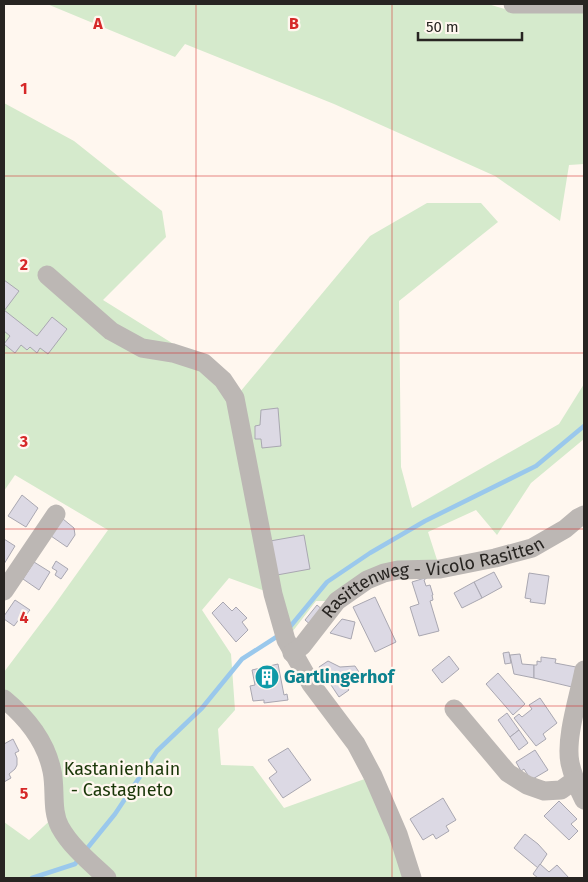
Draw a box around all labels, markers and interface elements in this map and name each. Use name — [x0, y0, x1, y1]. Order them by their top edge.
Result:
scale bar — [418, 10, 522, 42]
text: A — [92, 14, 103, 33]
text: B — [289, 14, 299, 33]
text: 50 m — [426, 18, 459, 36]
text: 1 — [20, 79, 28, 98]
text: 2 — [20, 255, 28, 274]
text: 3 — [19, 432, 28, 451]
street label: Rasittenweg - Vicolo Rasitten — [317, 532, 548, 623]
text: 4 — [19, 608, 29, 627]
building icon: Gartlingerhof — [254, 664, 280, 690]
place label: Gartlingerhof — [284, 666, 396, 688]
park label: Kastanienhain - Castagneto — [64, 758, 180, 801]
text: 5 — [20, 784, 29, 803]

